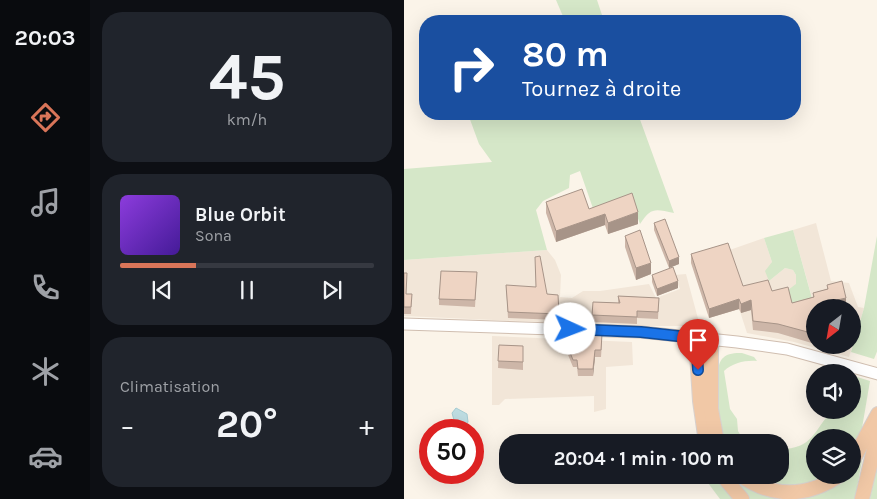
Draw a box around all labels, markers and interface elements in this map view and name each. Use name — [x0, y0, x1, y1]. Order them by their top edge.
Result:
text: 20:03 — [15, 25, 75, 51]
text: 80 m — [522, 34, 609, 75]
icon: right — [439, 35, 504, 100]
text: 45 — [209, 39, 285, 115]
text: Tournez à droite — [522, 76, 681, 102]
icon: directions — [28, 100, 63, 135]
text: km/h — [227, 110, 267, 129]
icon: music — [28, 185, 63, 220]
text: Blue Orbit — [195, 204, 286, 226]
text: Sona — [195, 226, 232, 245]
icon: phone — [28, 270, 63, 305]
icon: previous — [148, 276, 176, 304]
icon: pause — [233, 276, 261, 304]
icon: next — [318, 276, 346, 304]
north arrow — [806, 299, 862, 354]
map controls — [806, 299, 861, 484]
position arrow — [543, 302, 595, 354]
pin — [677, 319, 719, 370]
icon: arrive — [684, 326, 712, 354]
icon: climate — [28, 354, 63, 389]
button: sound — [806, 364, 861, 419]
text: Climatisation — [120, 377, 220, 396]
text: 20° — [216, 402, 278, 447]
text: − — [120, 409, 135, 442]
text: + — [359, 409, 374, 442]
speed limit sign: 50 — [419, 419, 484, 484]
button: layers — [806, 429, 861, 484]
icon: car — [28, 439, 63, 474]
text: 20:04 · 1 min · 100 m — [554, 448, 734, 470]

